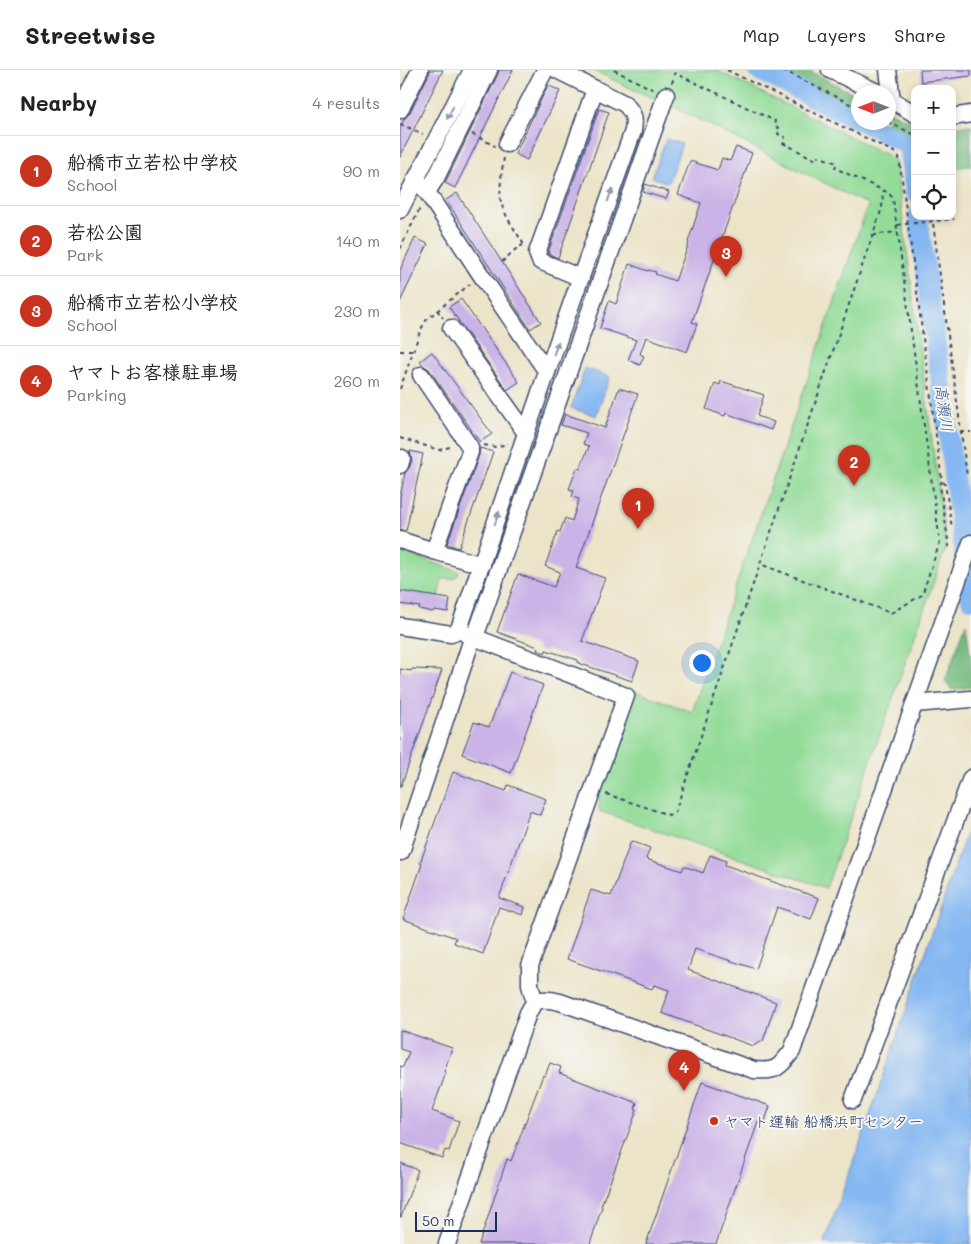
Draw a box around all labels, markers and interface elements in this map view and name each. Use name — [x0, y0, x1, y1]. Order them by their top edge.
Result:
text: Streetwise — [25, 19, 155, 50]
text: Map — [743, 23, 779, 47]
text: Layers — [807, 23, 866, 47]
text: Share — [894, 23, 946, 47]
north arrow — [851, 85, 896, 130]
map controls — [911, 85, 956, 220]
button: + — [911, 85, 956, 130]
text: Nearby — [20, 89, 97, 116]
text: 4 results — [312, 92, 380, 113]
one-way arrow — [446, 106, 454, 121]
button: − — [911, 130, 956, 175]
text: 船橋市立若松中学校 — [67, 149, 238, 174]
text: 1 — [32, 160, 40, 181]
text: 90 m — [343, 160, 380, 181]
text: School — [67, 174, 117, 195]
button: locate — [911, 175, 956, 220]
one-way arrow — [606, 187, 614, 202]
text: 若松公園 — [67, 219, 143, 244]
text: 2 — [32, 230, 40, 251]
text: 140 m — [336, 230, 380, 251]
pin: 3 — [710, 236, 742, 277]
text: Park — [67, 244, 103, 265]
text: 船橋市立若松小学校 — [67, 289, 238, 314]
text: 3 — [31, 300, 41, 321]
text: 230 m — [334, 300, 380, 321]
text: School — [67, 314, 117, 335]
one-way arrow — [552, 340, 560, 355]
text: ヤマトお客様駐車場 — [67, 359, 238, 384]
text: 4 — [31, 370, 41, 391]
text: 260 m — [334, 370, 380, 391]
water label: 高瀬川 — [931, 383, 959, 433]
text: Parking — [67, 384, 126, 405]
pin: 2 — [838, 445, 870, 486]
pin: 1 — [622, 488, 654, 529]
one-way arrow — [494, 511, 502, 526]
your location — [689, 650, 715, 676]
pin: 4 — [668, 1050, 700, 1091]
place label: ヤマト運輸 船橋浜町センター — [724, 1111, 923, 1131]
marker: ヤマト運輸 船橋浜町センター — [708, 1115, 720, 1127]
scale bar — [415, 1209, 498, 1232]
text: 50 m — [422, 1211, 454, 1230]

